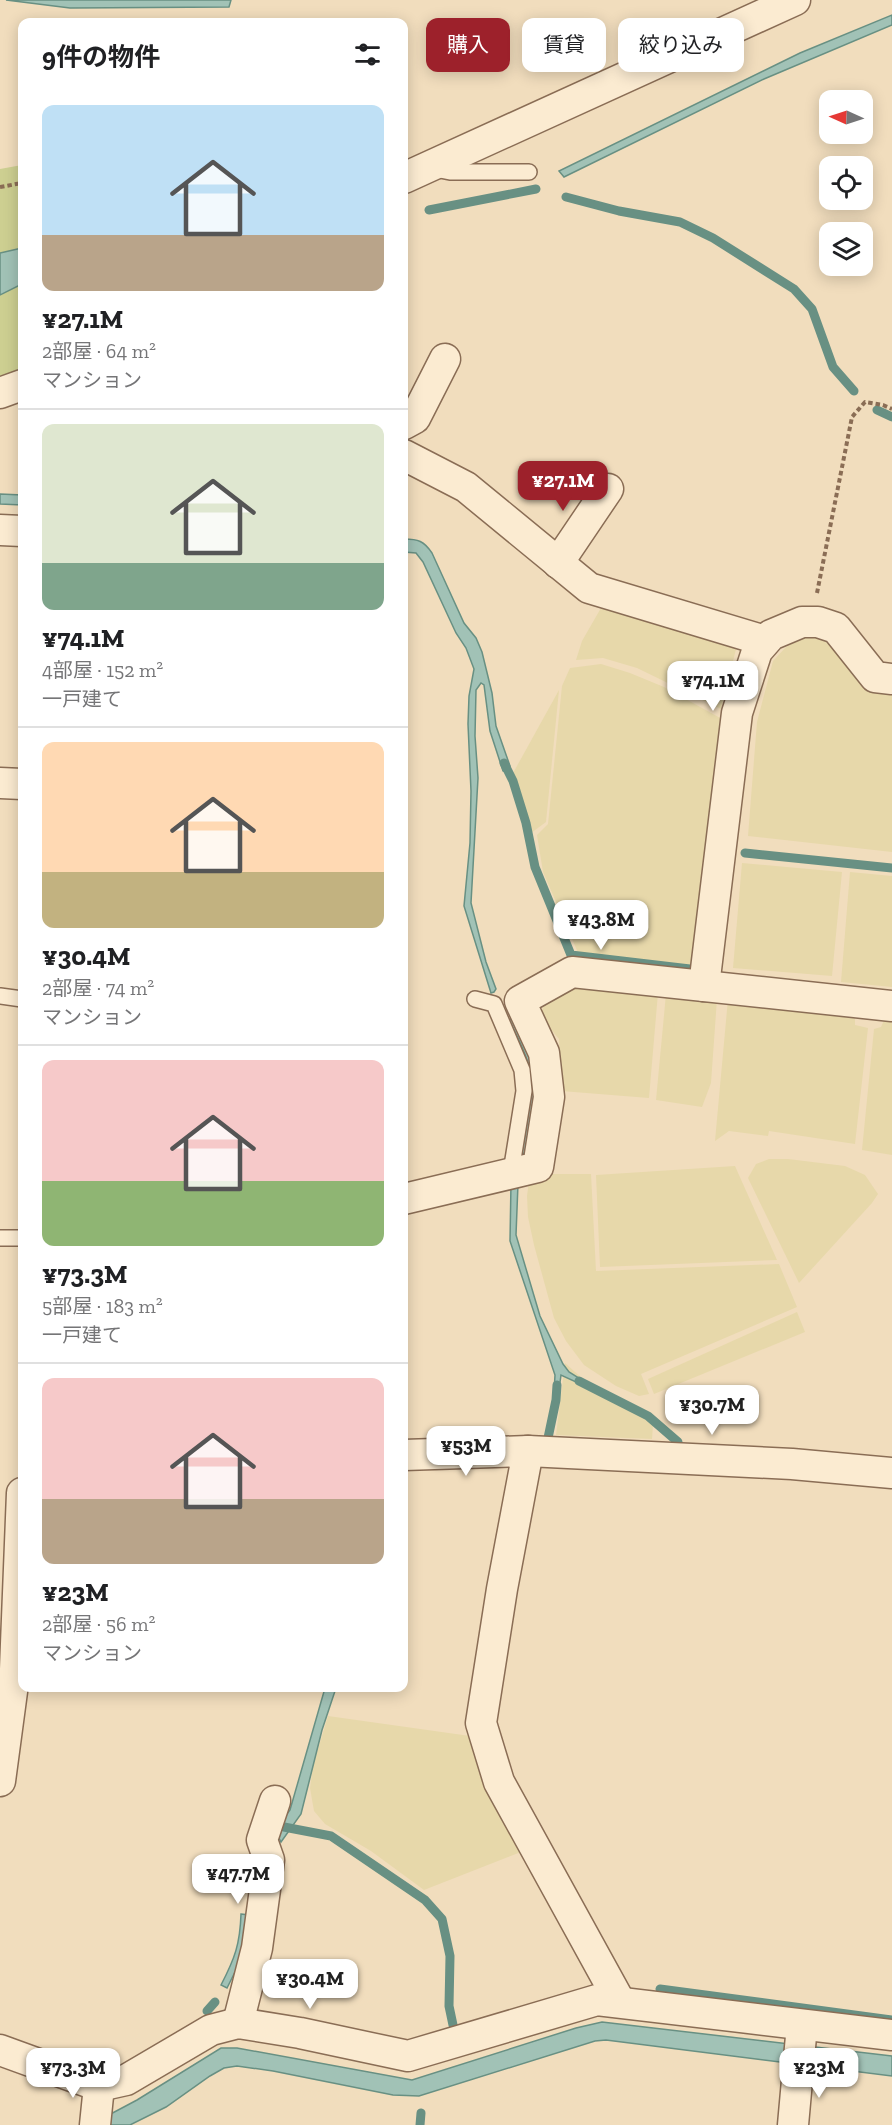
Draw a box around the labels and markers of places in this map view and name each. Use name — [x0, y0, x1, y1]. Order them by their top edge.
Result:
pin: ¥27.1M — [514, 461, 612, 512]
pin: ¥74.1M — [664, 661, 762, 712]
pin: ¥43.8M — [552, 900, 650, 951]
pin: ¥30.7M — [663, 1385, 761, 1436]
pin: ¥53M — [430, 1426, 502, 1477]
pin: ¥47.7M — [189, 1854, 287, 1905]
pin: ¥30.4M — [261, 1959, 359, 2010]
pin: ¥73.3M — [24, 2048, 122, 2099]
pin: ¥23M — [783, 2048, 855, 2099]

